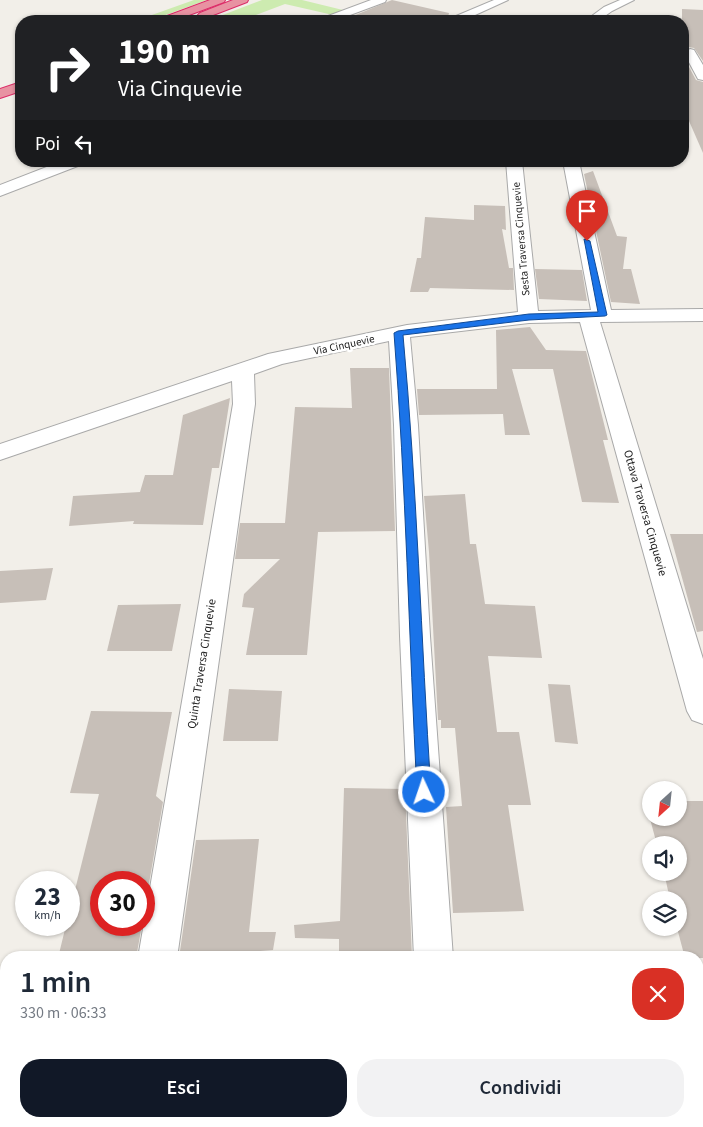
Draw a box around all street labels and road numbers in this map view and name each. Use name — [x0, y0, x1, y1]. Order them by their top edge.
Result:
street label: Sesta Traversa Cinquevie — [509, 181, 533, 296]
street label: Via Cinquevie — [312, 331, 376, 359]
street label: Ottava Traversa Cinquevie — [619, 448, 671, 578]
street label: Quinta Traversa Cinquevie — [183, 598, 221, 730]

